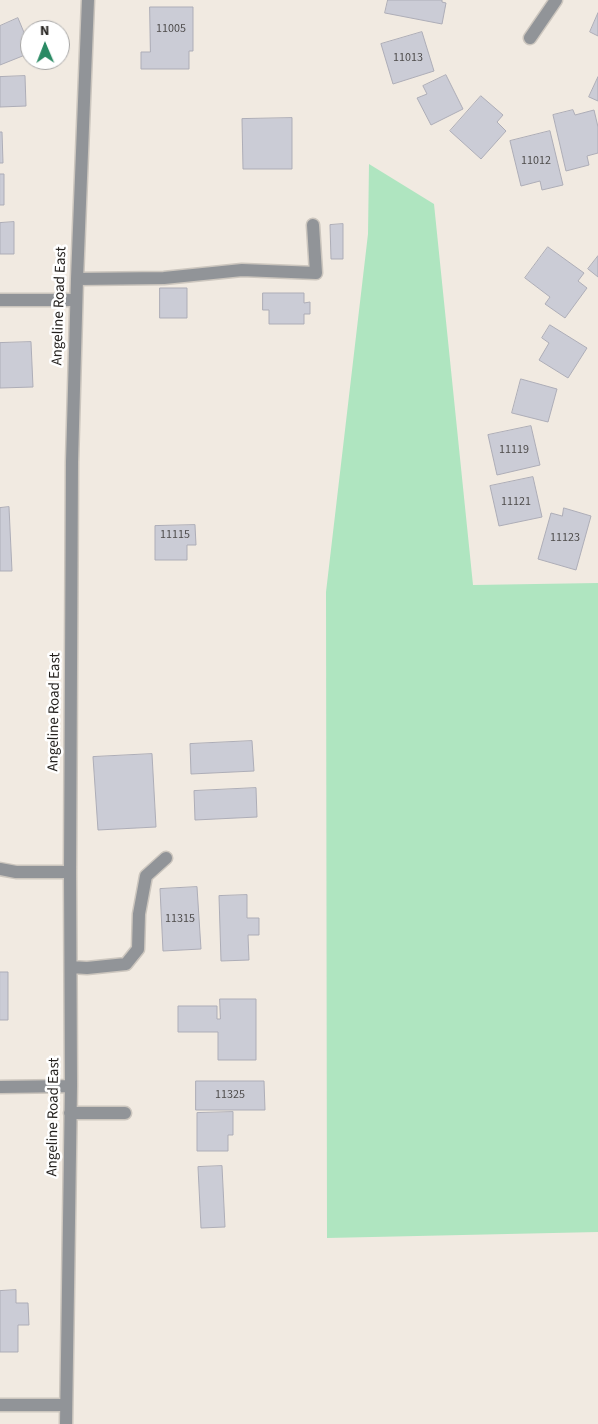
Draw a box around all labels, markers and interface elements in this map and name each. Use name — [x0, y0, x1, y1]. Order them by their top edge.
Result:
north arrow — [20, 20, 70, 70]
text: N — [40, 21, 50, 41]
house number: 11005 — [156, 22, 186, 36]
house number: 11013 — [393, 51, 423, 65]
house number: 11012 — [521, 154, 551, 168]
street label: Angeline Road East — [49, 246, 71, 366]
house number: 11119 — [499, 443, 529, 457]
house number: 11121 — [501, 495, 531, 509]
house number: 11115 — [160, 528, 190, 542]
house number: 11123 — [550, 531, 580, 545]
street label: Angeline Road East — [45, 652, 65, 772]
house number: 11315 — [165, 912, 195, 926]
street label: Angeline Road East — [44, 1057, 64, 1177]
house number: 11325 — [215, 1088, 245, 1102]

